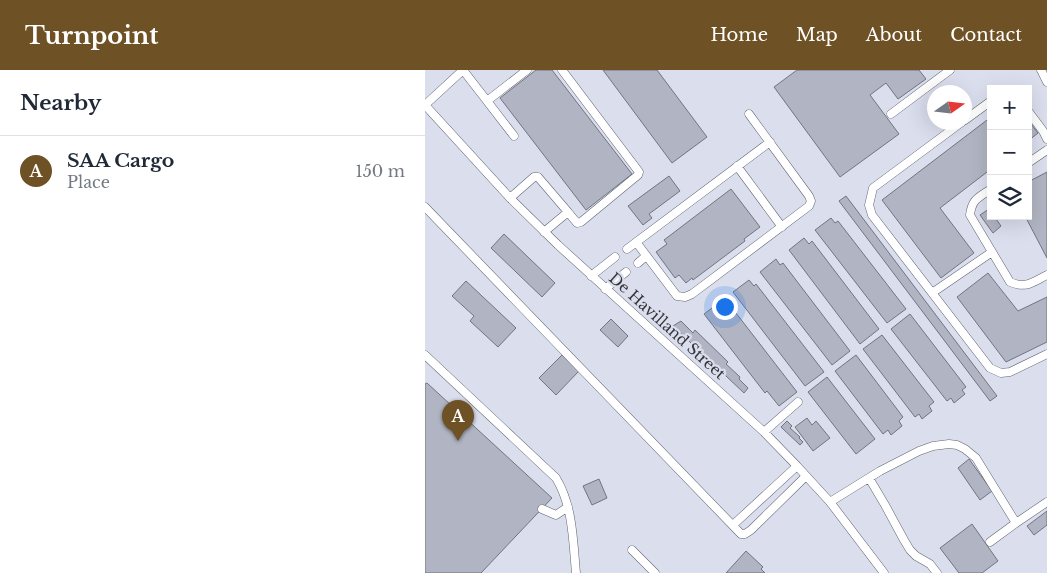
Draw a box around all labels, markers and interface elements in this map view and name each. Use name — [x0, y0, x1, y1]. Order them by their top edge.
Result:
text: Turnpoint — [25, 21, 158, 50]
text: Home — [710, 24, 768, 46]
text: Map — [796, 24, 838, 46]
text: About — [866, 24, 922, 46]
text: Contact — [950, 24, 1022, 46]
north arrow — [927, 85, 972, 130]
map controls — [987, 85, 1032, 220]
button: + — [987, 85, 1032, 130]
text: Nearby — [20, 90, 101, 116]
button: − — [987, 130, 1032, 175]
text: SAA Cargo — [67, 149, 174, 172]
text: A — [30, 161, 42, 181]
text: 150 m — [356, 161, 405, 181]
text: Place — [67, 172, 110, 192]
button: layers — [987, 175, 1032, 220]
street label: De Havilland Street — [605, 268, 730, 383]
your location — [712, 294, 738, 320]
pin: A — [442, 400, 474, 441]

